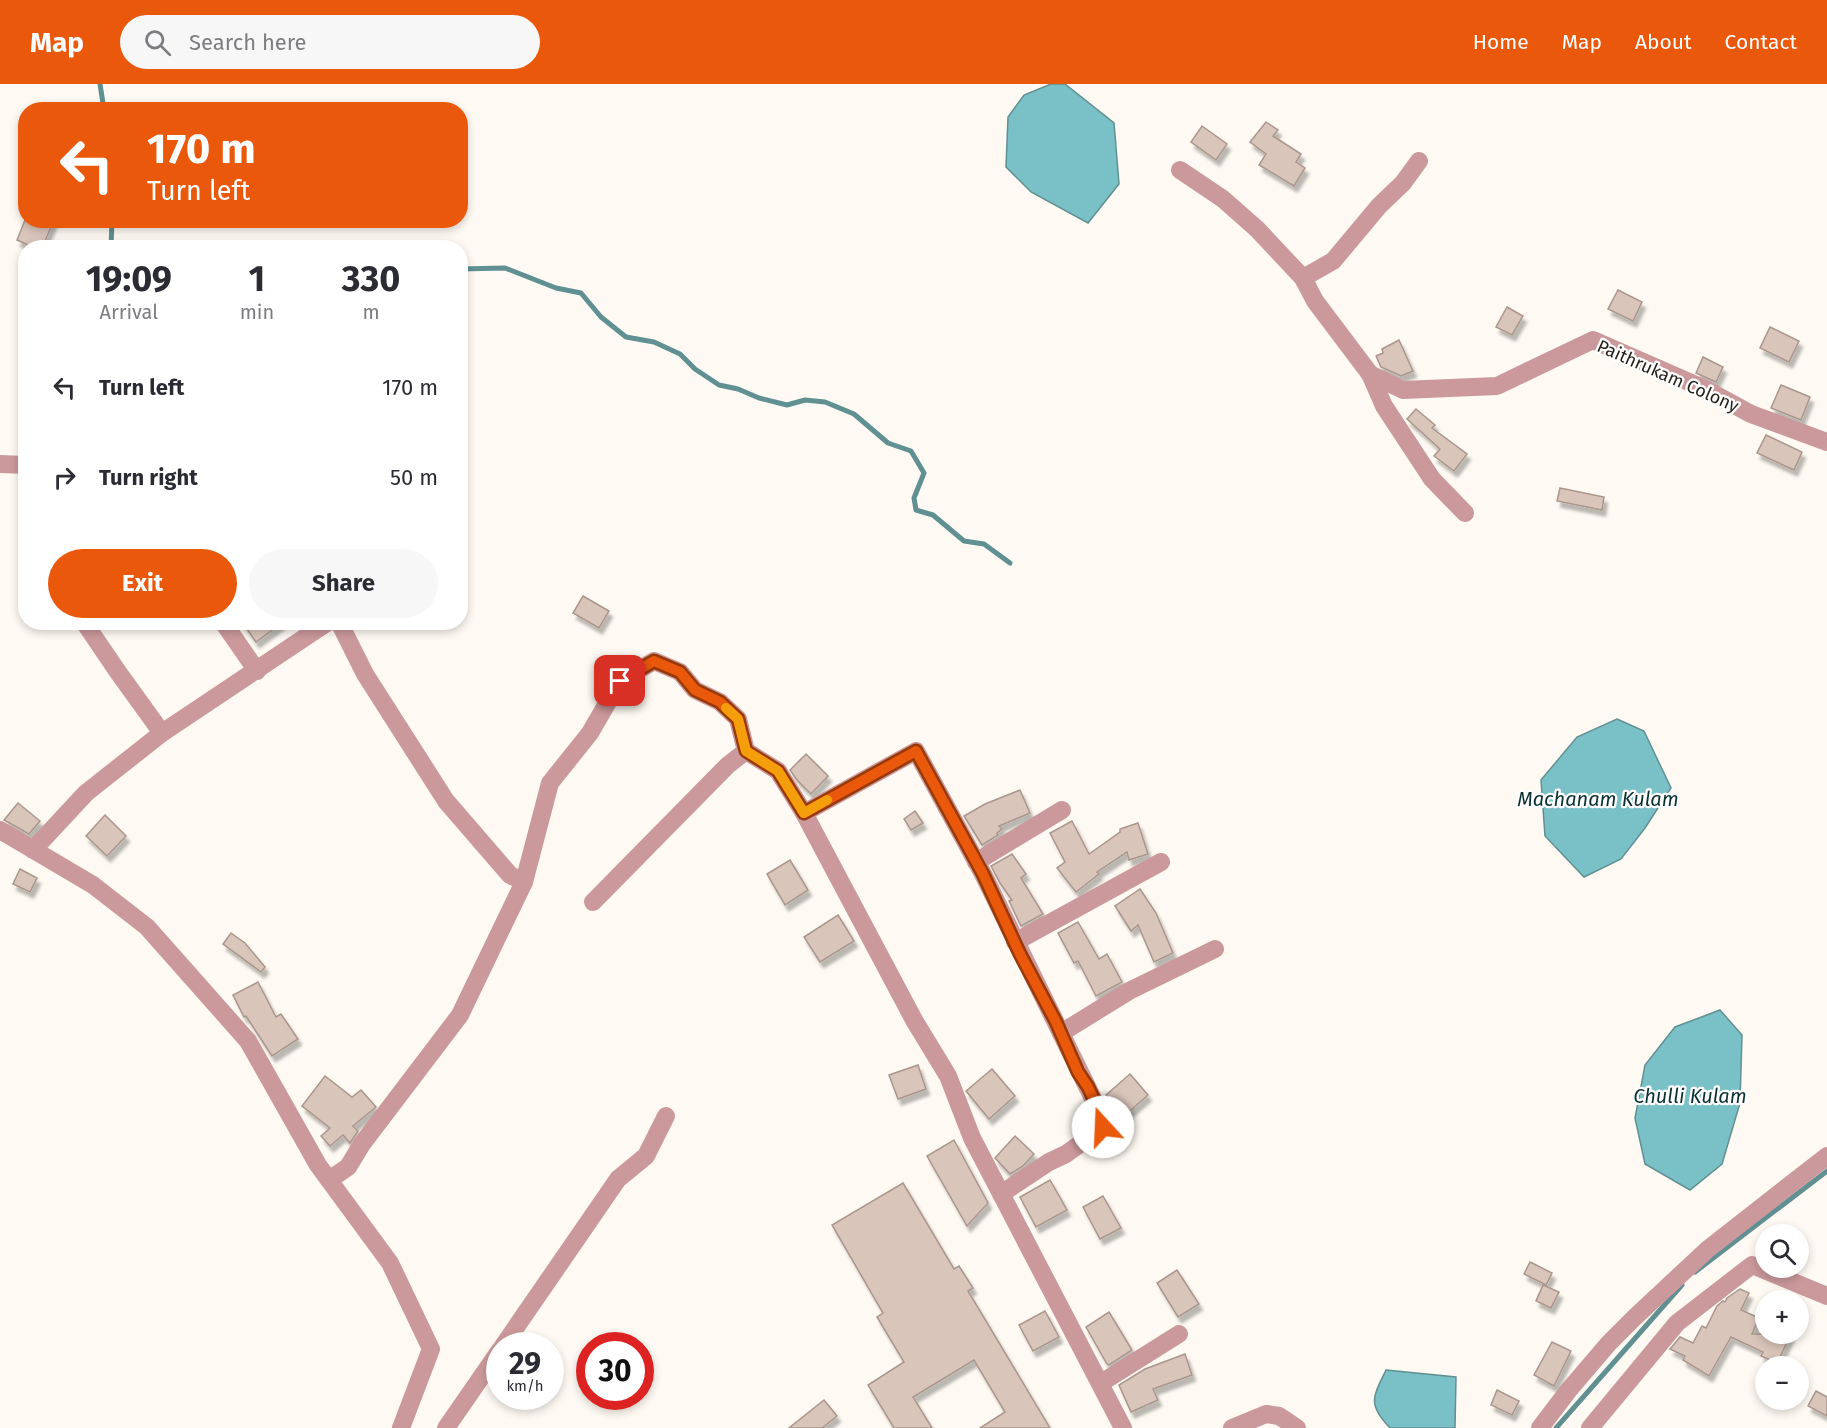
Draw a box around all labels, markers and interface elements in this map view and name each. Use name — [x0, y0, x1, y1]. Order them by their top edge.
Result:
search box — [120, 15, 540, 69]
text: Map — [30, 26, 84, 59]
icon: search — [141, 26, 174, 59]
text: Search here — [189, 29, 307, 56]
text: Home — [1473, 29, 1529, 55]
text: Map — [1562, 29, 1602, 55]
text: About — [1635, 29, 1692, 55]
text: Contact — [1725, 29, 1797, 55]
text: 170 m — [147, 124, 256, 174]
icon: left — [48, 126, 126, 204]
text: Turn left — [147, 175, 250, 207]
text: 19:09 — [86, 257, 172, 301]
text: 1 — [249, 257, 265, 301]
text: 330 — [342, 257, 400, 301]
text: Arrival — [100, 300, 158, 324]
text: min — [240, 300, 274, 324]
text: m — [362, 300, 380, 324]
street label: Paithrukam Colony — [1594, 335, 1742, 417]
icon: left — [48, 371, 81, 404]
text: Turn left — [99, 374, 184, 401]
text: 170 m — [382, 374, 438, 401]
icon: right — [48, 461, 81, 494]
text: Turn right — [99, 464, 198, 491]
text: 50 m — [390, 464, 438, 491]
button: Exit — [48, 549, 237, 618]
button: Share — [249, 549, 438, 618]
pin — [594, 655, 645, 706]
icon: arrive — [603, 664, 636, 697]
water label: Machanam Kulam — [1517, 787, 1679, 811]
water label: Chulli Kulam — [1633, 1084, 1747, 1108]
position arrow — [1071, 1095, 1135, 1159]
map controls — [1755, 1224, 1809, 1410]
button: search — [1755, 1224, 1809, 1278]
button: + — [1755, 1290, 1809, 1344]
speed limit sign: 30 — [576, 1332, 654, 1410]
text: 29 — [509, 1346, 541, 1382]
button: − — [1755, 1356, 1809, 1410]
text: km/h — [506, 1377, 544, 1395]

